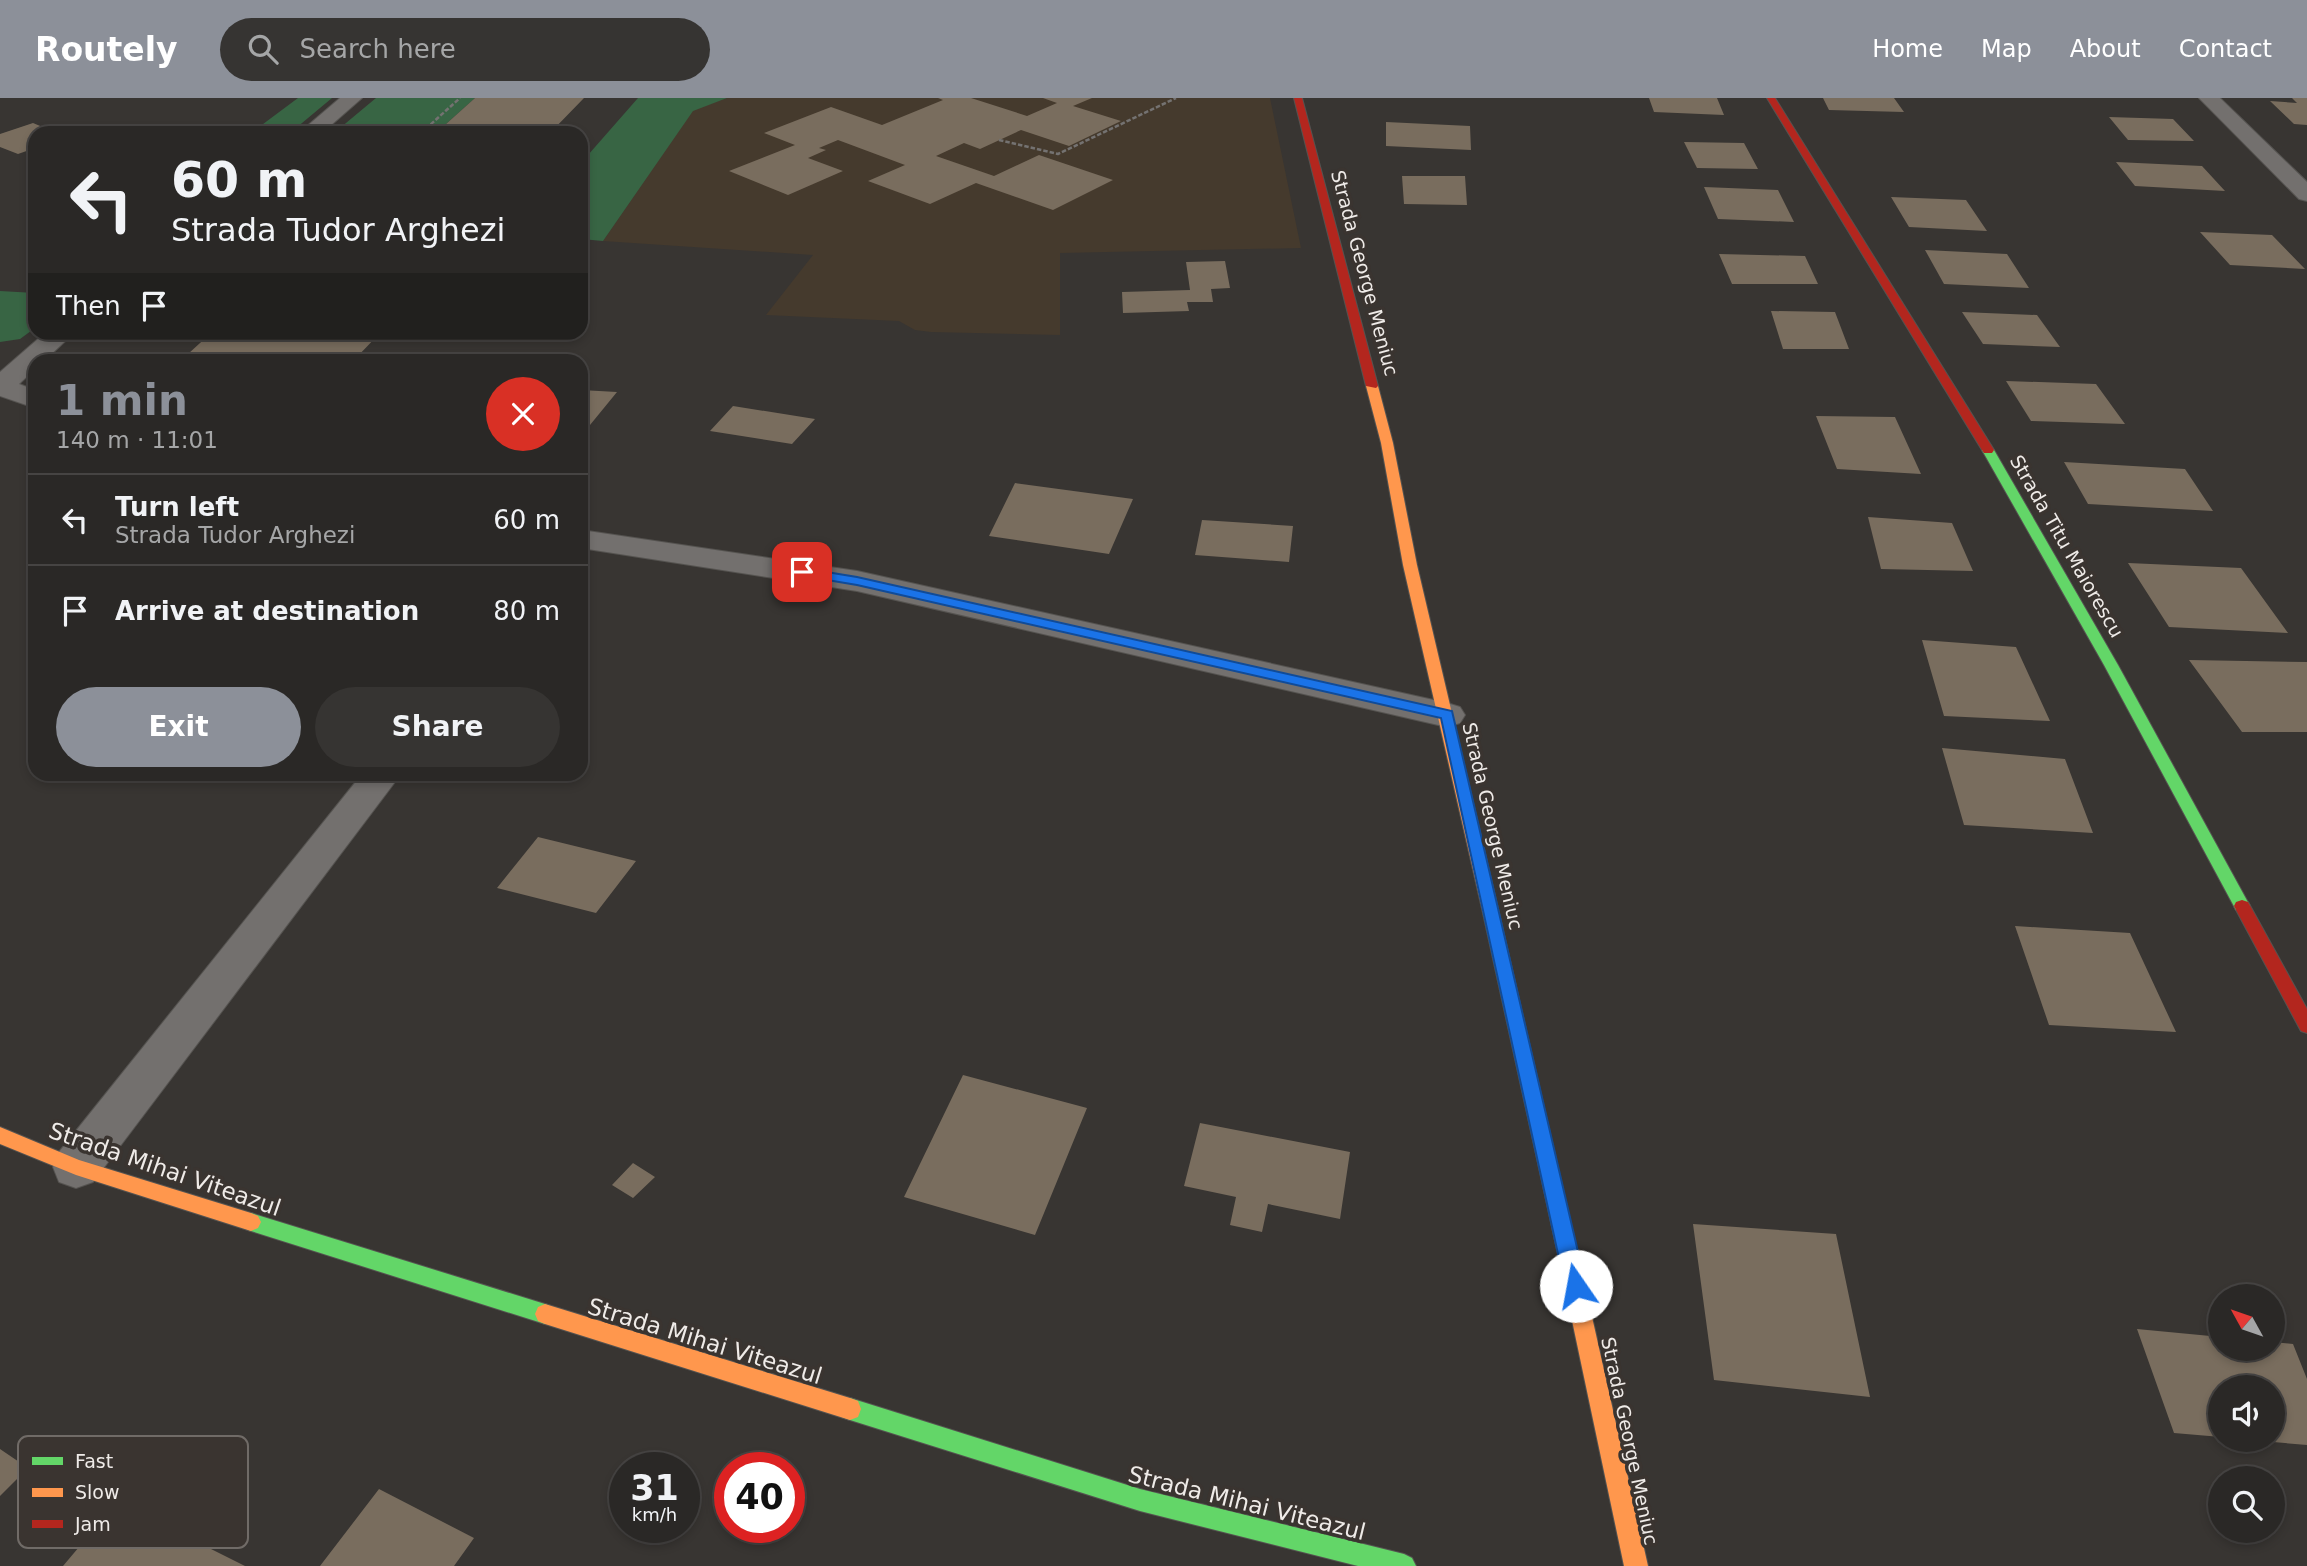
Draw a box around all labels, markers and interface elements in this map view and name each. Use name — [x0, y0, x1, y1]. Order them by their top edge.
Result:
search box — [220, 18, 710, 81]
text: Routely — [35, 30, 178, 69]
icon: search — [244, 30, 282, 68]
text: Search here — [300, 34, 456, 64]
text: Home — [1872, 35, 1943, 63]
text: Map — [1981, 35, 2032, 63]
text: About — [2070, 35, 2141, 63]
text: Contact — [2179, 35, 2272, 63]
text: 60 m — [171, 152, 307, 209]
icon: left — [56, 154, 147, 245]
street label: Strada George Meniuc — [1327, 168, 1403, 378]
text: Strada Tudor Arghezi — [171, 211, 505, 249]
icon: arrive — [135, 287, 173, 325]
text: Then — [56, 291, 121, 321]
text: 1 min — [56, 376, 188, 425]
button: close — [486, 377, 560, 451]
text: 140 m · 11:01 — [56, 427, 218, 453]
street label: Strada Titu Maiorescu — [2006, 451, 2128, 641]
text: Turn left — [115, 492, 239, 522]
icon: left — [56, 501, 94, 539]
text: 60 m — [493, 505, 560, 535]
text: Strada Tudor Arghezi — [115, 522, 355, 548]
pin — [772, 542, 832, 602]
icon: arrive — [783, 553, 821, 591]
icon: arrive — [56, 592, 94, 630]
text: Arrive at destination — [115, 596, 419, 626]
text: 80 m — [493, 596, 560, 626]
button: Exit — [56, 687, 301, 767]
button: Share — [315, 687, 560, 767]
street label: Strada George Meniuc — [1458, 720, 1528, 932]
street label: Strada Mihai Viteazul — [46, 1117, 284, 1221]
position arrow — [1539, 1249, 1613, 1323]
north arrow — [2208, 1284, 2286, 1362]
map controls — [2208, 1284, 2285, 1543]
street label: Strada Mihai Viteazul — [585, 1293, 825, 1389]
street label: Strada George Meniuc — [1597, 1335, 1663, 1547]
button: sound — [2208, 1375, 2285, 1452]
legend — [18, 1436, 248, 1548]
text: Fast — [75, 1450, 113, 1472]
speed limit sign: 40 — [714, 1452, 805, 1543]
street label: Strada Mihai Viteazul — [1126, 1461, 1368, 1545]
button: search — [2208, 1466, 2285, 1543]
text: 31 — [630, 1468, 679, 1508]
text: Slow — [75, 1481, 120, 1503]
text: km/h — [632, 1504, 677, 1525]
text: Jam — [74, 1513, 111, 1535]

